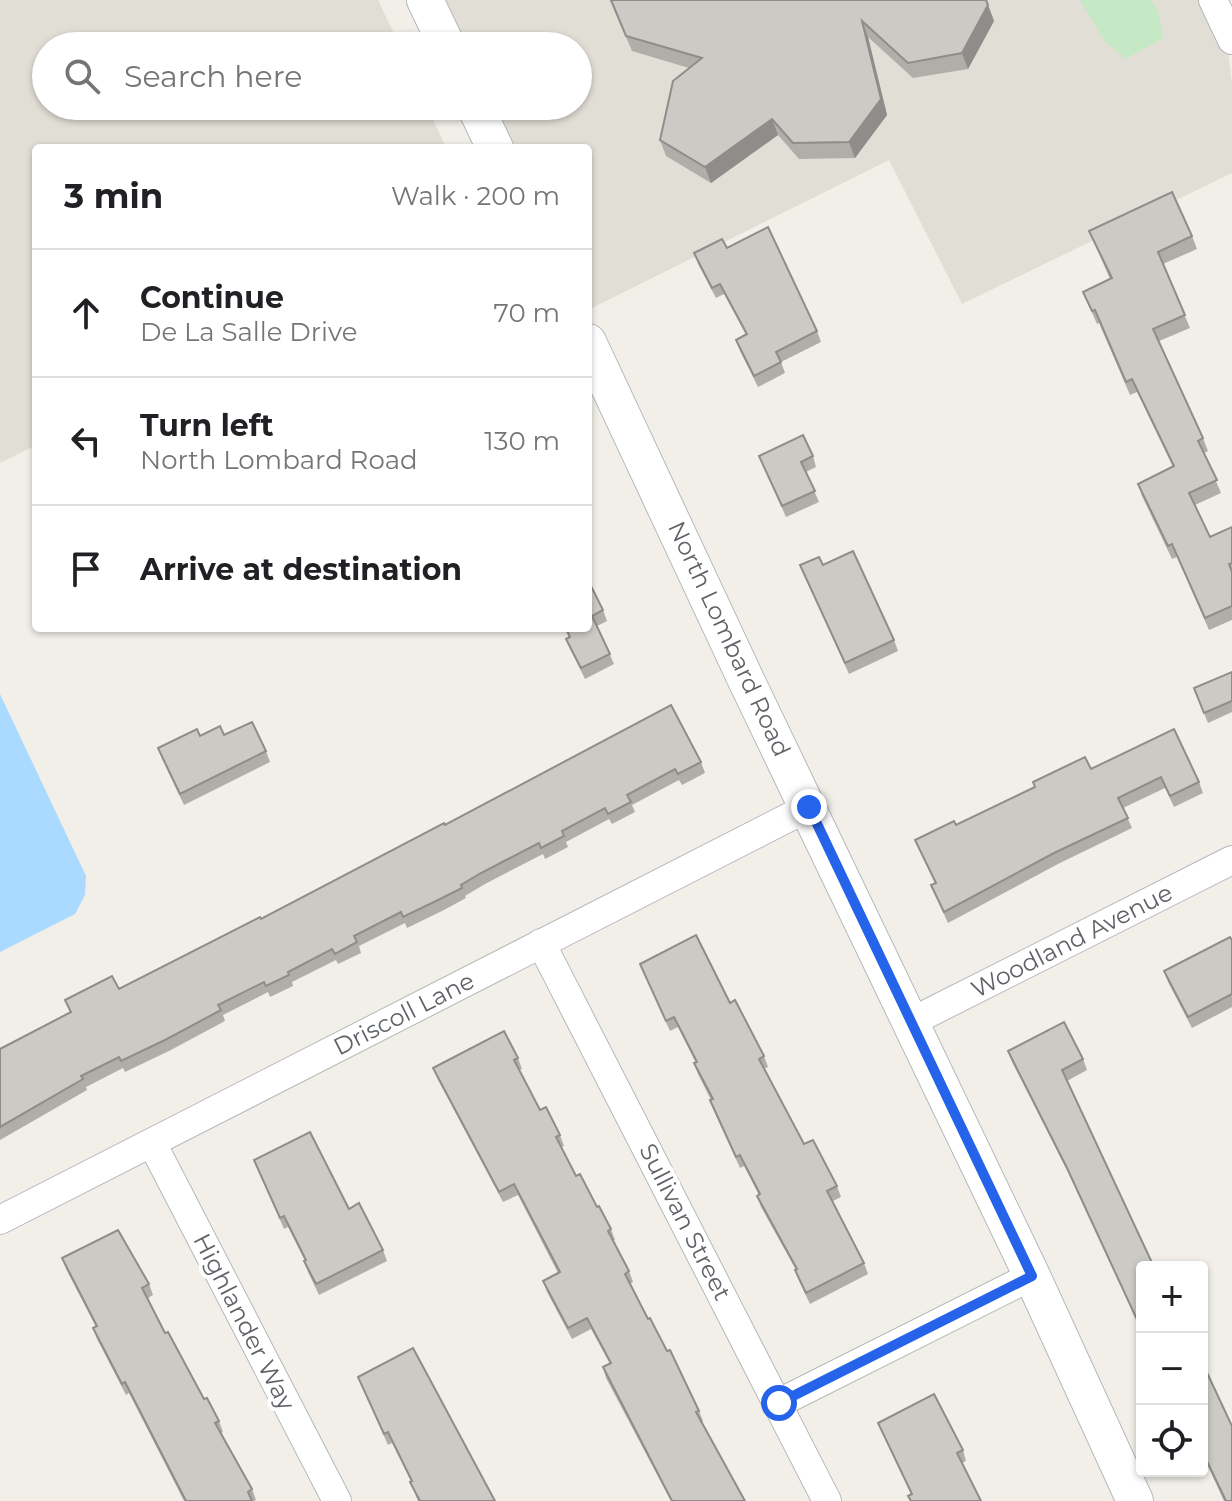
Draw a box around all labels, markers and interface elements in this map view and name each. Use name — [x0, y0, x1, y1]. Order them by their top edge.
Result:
search box — [32, 32, 592, 120]
icon: search — [60, 54, 104, 98]
text: Search here — [124, 58, 302, 95]
text: 3 min — [64, 175, 163, 217]
text: Walk · 200 m — [391, 180, 560, 212]
text: Continue — [140, 279, 284, 316]
icon: ahead — [64, 291, 108, 335]
text: 70 m — [494, 297, 560, 329]
text: De La Salle Drive — [140, 316, 357, 348]
text: Turn left — [140, 407, 273, 444]
icon: left — [64, 419, 108, 463]
text: 130 m — [484, 425, 560, 457]
text: North Lombard Road — [140, 444, 418, 476]
street label: North Lombard Road — [662, 517, 797, 761]
icon: arrive — [64, 547, 108, 591]
text: Arrive at destination — [140, 551, 462, 588]
route end — [791, 789, 827, 825]
street label: Woodland Avenue — [966, 877, 1177, 1004]
street label: Driscoll Lane — [329, 966, 479, 1061]
street label: Sullivan Street — [633, 1139, 738, 1305]
street label: Highlander Way — [187, 1229, 301, 1415]
map controls — [1136, 1261, 1208, 1477]
button: + — [1136, 1261, 1208, 1333]
button: − — [1136, 1333, 1208, 1405]
route start — [761, 1385, 797, 1421]
button: locate — [1136, 1405, 1208, 1477]

